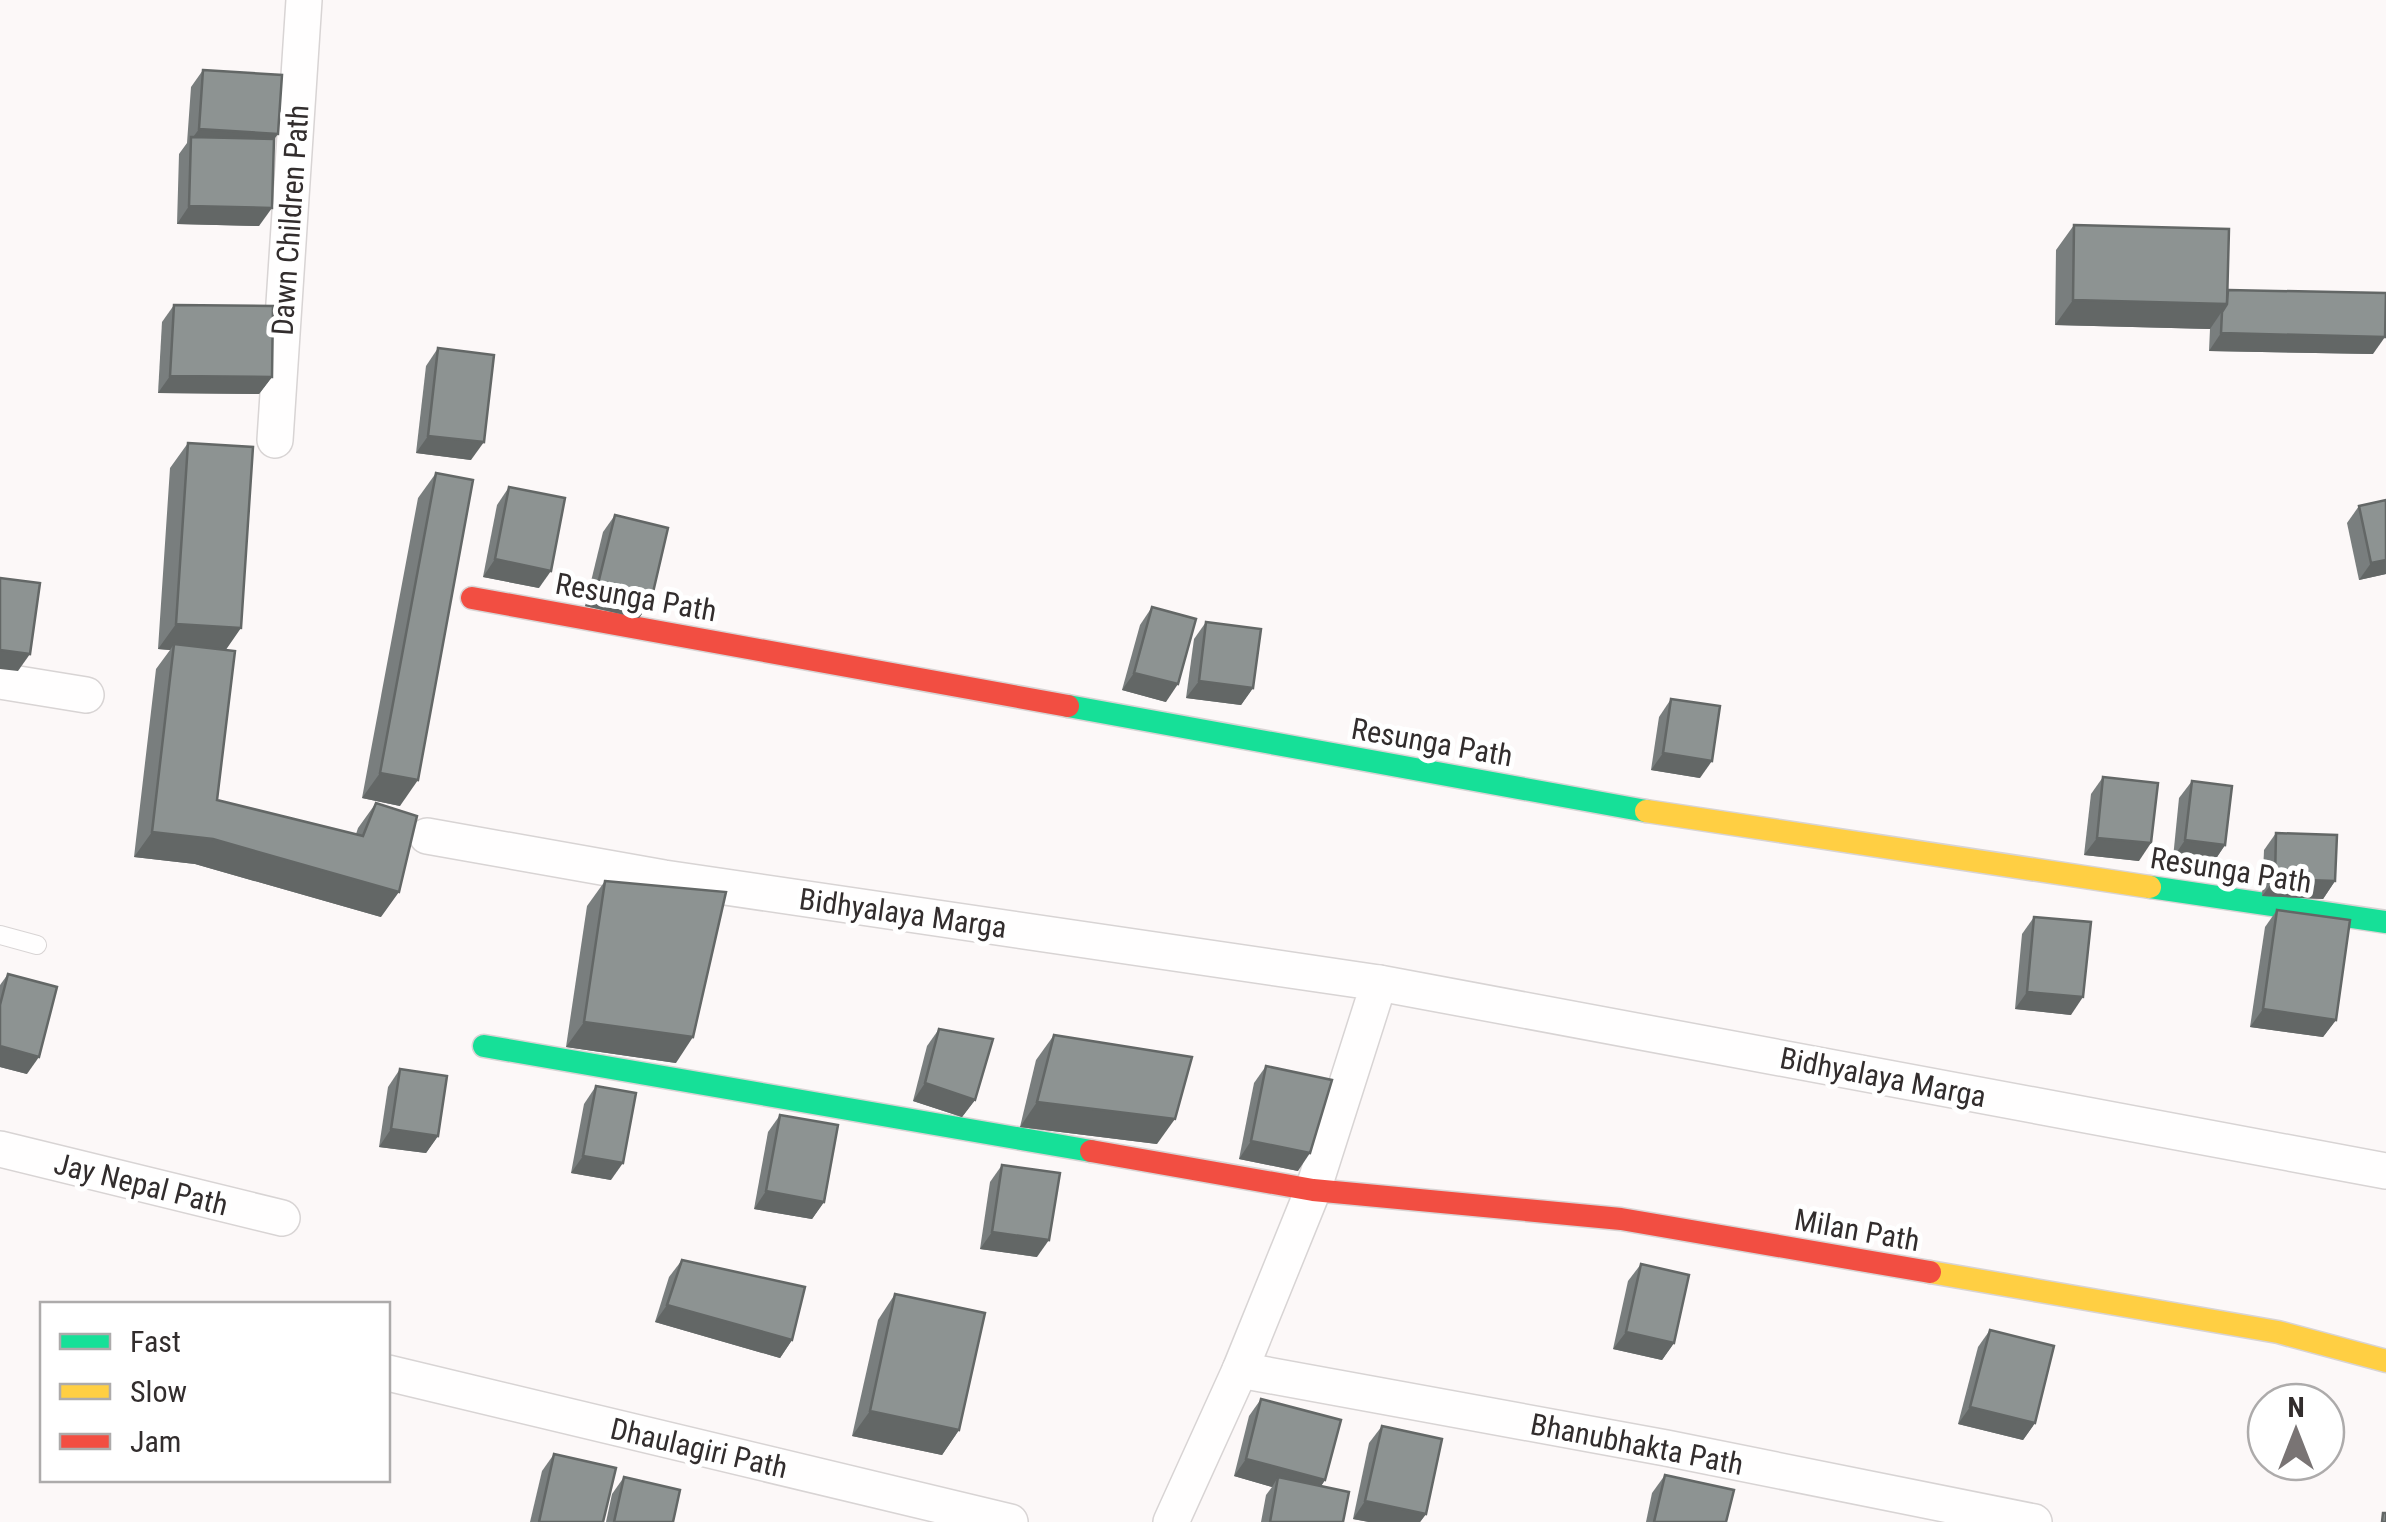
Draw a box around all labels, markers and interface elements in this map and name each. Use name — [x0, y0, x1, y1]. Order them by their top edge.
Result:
street label: Dawn Children Path — [264, 104, 316, 336]
street label: Resunga Path — [553, 566, 719, 628]
street label: Resunga Path — [1349, 711, 1515, 773]
street label: Resunga Path — [2148, 840, 2314, 900]
street label: Bidhyalaya Marga — [797, 881, 1009, 945]
street label: Bidhyalaya Marga — [1777, 1040, 1989, 1114]
street label: Jay Nepal Path — [50, 1146, 232, 1222]
street label: Milan Path — [1792, 1202, 1922, 1258]
legend — [40, 1302, 390, 1482]
text: Fast — [130, 1324, 181, 1359]
text: Slow — [130, 1374, 187, 1409]
north arrow — [2246, 1382, 2346, 1482]
text: N — [2287, 1391, 2305, 1424]
street label: Bhanubhakta Path — [1528, 1406, 1746, 1482]
street label: Dhaulagiri Path — [607, 1411, 791, 1485]
text: Jam — [130, 1424, 181, 1459]

